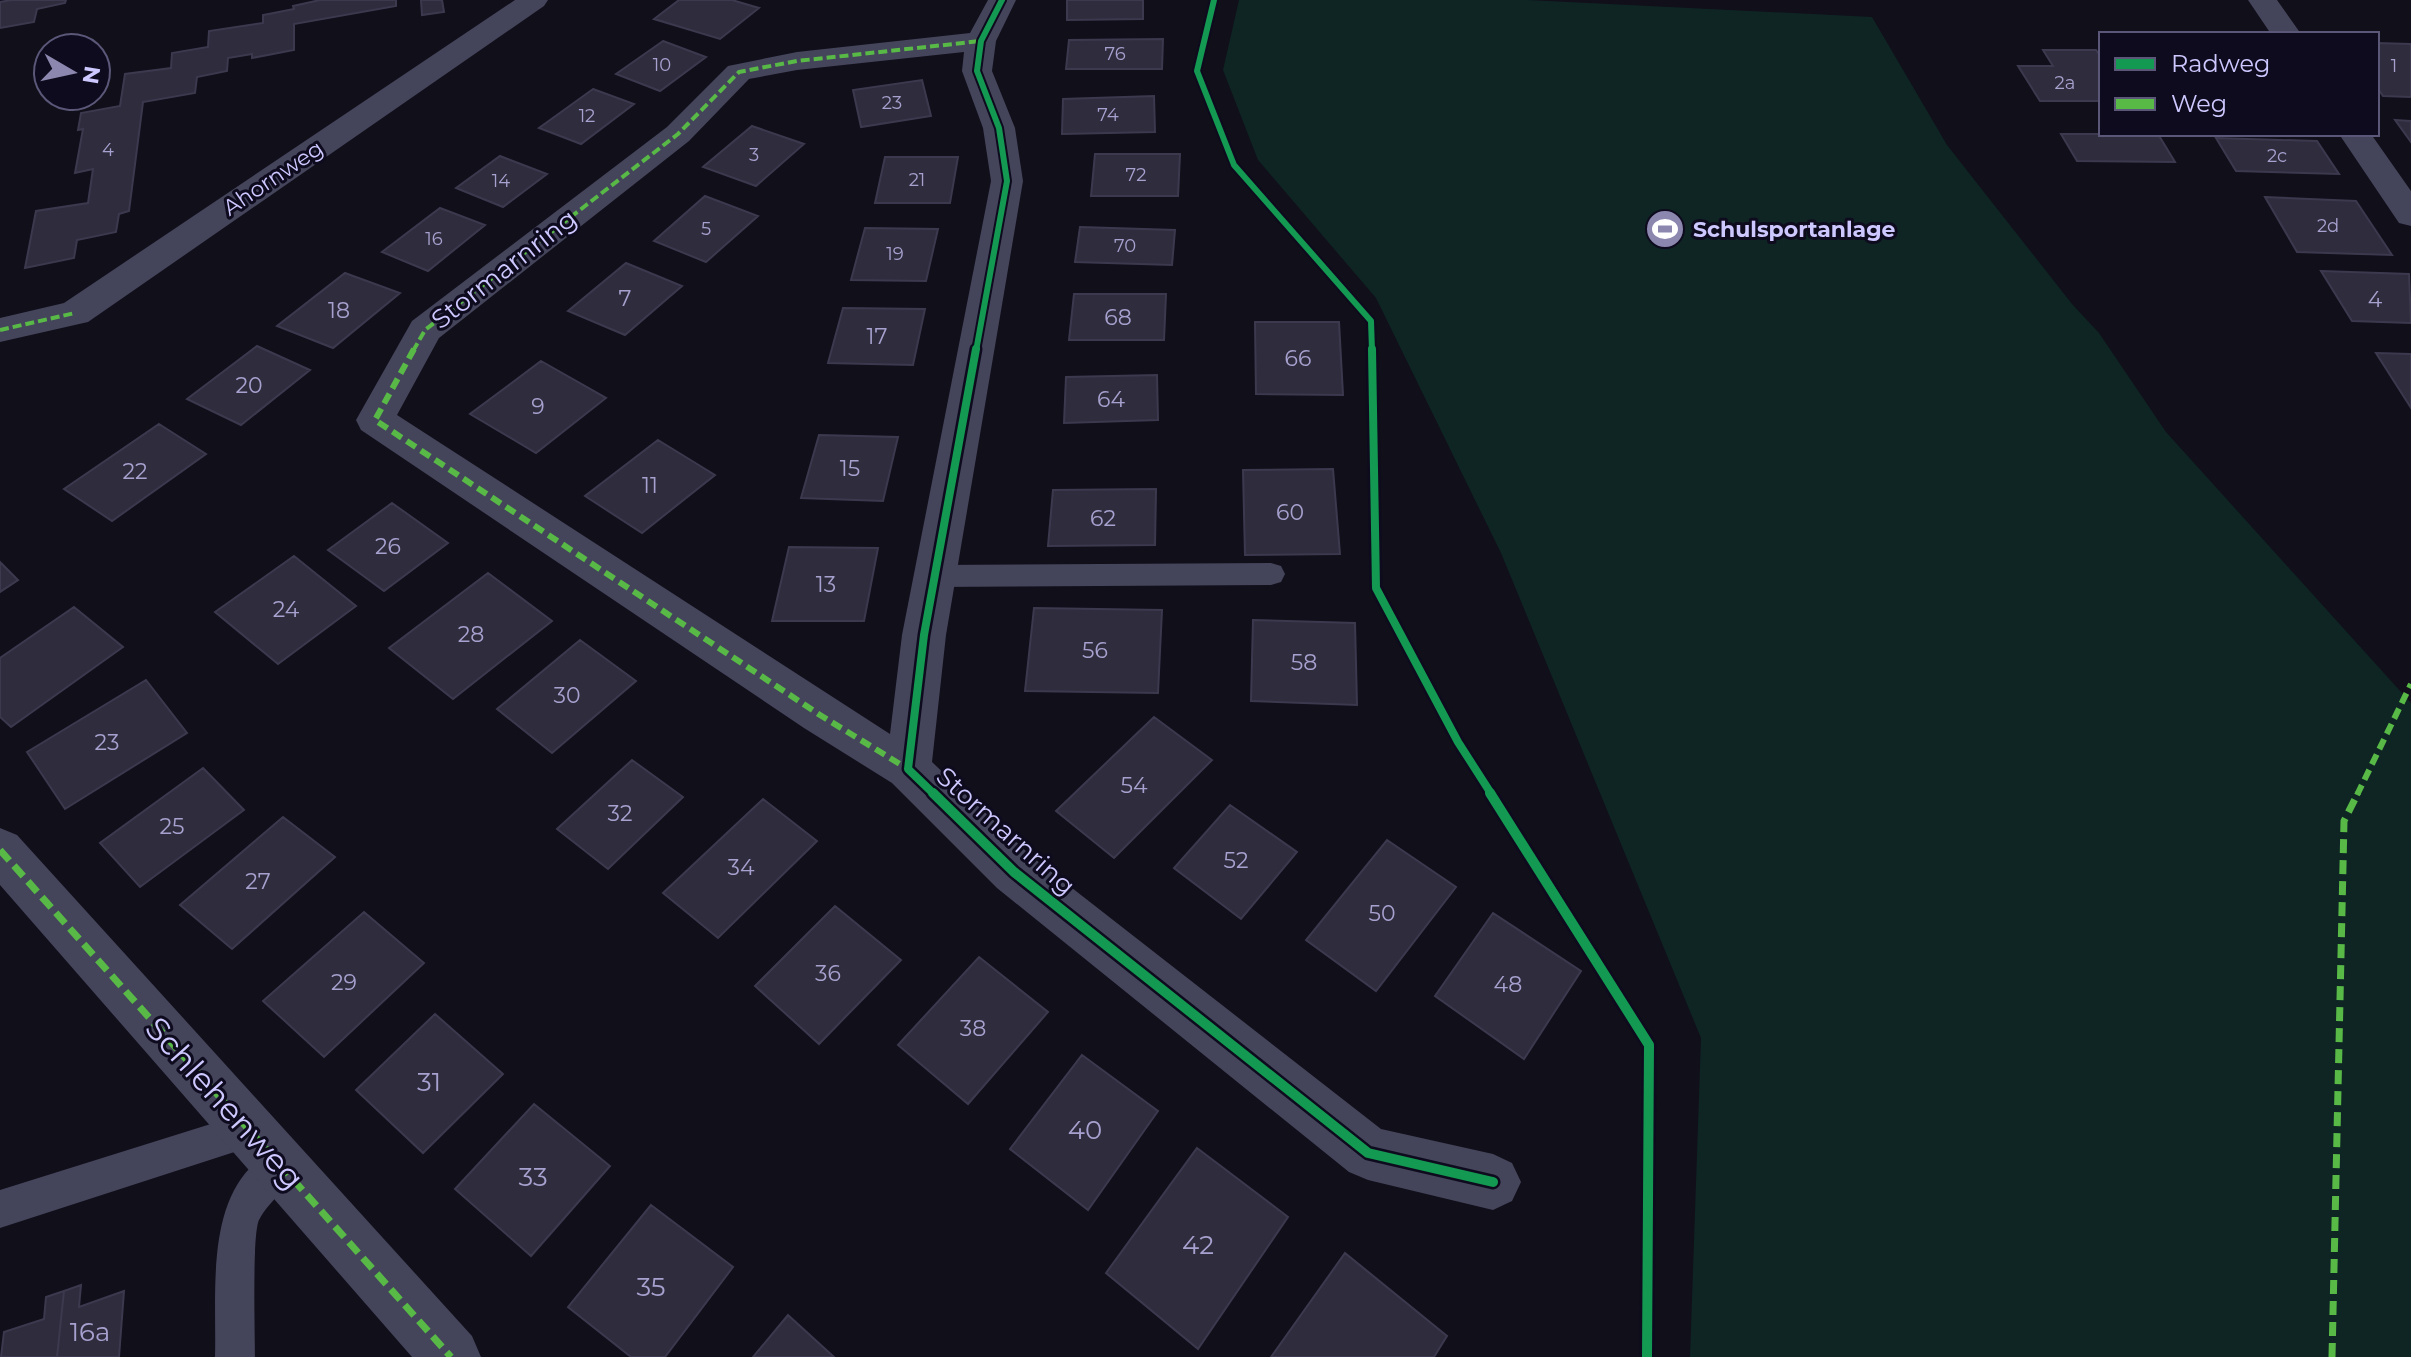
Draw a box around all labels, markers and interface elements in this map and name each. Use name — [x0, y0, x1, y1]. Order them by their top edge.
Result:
north arrow — [32, 32, 112, 112]
legend — [2099, 32, 2379, 136]
house number: 76 — [1104, 43, 1126, 65]
text: Radweg — [2171, 49, 2270, 78]
house number: 10 — [653, 54, 671, 76]
house number: 1 — [2391, 55, 2397, 77]
text: N — [77, 64, 106, 86]
house number: 2a — [2055, 72, 2075, 94]
text: Weg — [2171, 89, 2227, 118]
house number: 23 — [882, 92, 902, 114]
house number: 74 — [1097, 104, 1119, 126]
house number: 12 — [579, 105, 595, 127]
street label: Ahornweg — [218, 135, 328, 221]
house number: 4 — [102, 139, 114, 161]
house number: 3 — [749, 144, 759, 166]
house number: 2c — [2267, 145, 2287, 167]
house number: 72 — [1126, 164, 1146, 186]
house number: 21 — [909, 169, 925, 191]
house number: 14 — [492, 170, 510, 192]
street label: Stormarnring — [425, 202, 583, 336]
sports icon: Schulsportanlage — [1644, 208, 1686, 250]
house number: 2d — [2317, 215, 2339, 237]
place label: Schulsportanlage — [1693, 216, 1896, 243]
house number: 5 — [701, 218, 711, 240]
house number: 16 — [425, 228, 443, 250]
house number: 70 — [1114, 235, 1136, 257]
house number: 19 — [886, 243, 904, 265]
house number: 7 — [619, 285, 632, 312]
house number: 4 — [2368, 286, 2383, 313]
house number: 18 — [328, 297, 350, 324]
house number: 68 — [1104, 304, 1132, 331]
house number: 17 — [867, 323, 887, 350]
house number: 66 — [1285, 345, 1311, 372]
house number: 20 — [235, 372, 263, 399]
house number: 64 — [1097, 386, 1125, 413]
house number: 9 — [531, 393, 545, 420]
house number: 15 — [840, 455, 860, 482]
house number: 22 — [123, 458, 148, 485]
house number: 11 — [642, 472, 658, 499]
house number: 60 — [1276, 499, 1304, 526]
house number: 62 — [1090, 505, 1116, 532]
house number: 26 — [375, 533, 401, 560]
house number: 13 — [816, 571, 836, 598]
house number: 24 — [273, 596, 300, 623]
house number: 28 — [458, 621, 484, 648]
house number: 56 — [1082, 637, 1108, 664]
house number: 58 — [1291, 649, 1317, 676]
house number: 30 — [554, 682, 580, 709]
house number: 23 — [95, 729, 119, 756]
street label: Stormarnring — [930, 760, 1082, 902]
house number: 54 — [1121, 772, 1148, 799]
house number: 32 — [608, 800, 632, 827]
house number: 25 — [160, 813, 184, 840]
house number: 52 — [1224, 847, 1248, 874]
house number: 34 — [728, 854, 755, 881]
house number: 27 — [245, 868, 271, 895]
house number: 50 — [1368, 900, 1396, 927]
house number: 36 — [815, 960, 841, 987]
house number: 29 — [331, 969, 357, 996]
house number: 48 — [1494, 971, 1522, 998]
street label: Schlehenweg — [138, 1009, 312, 1197]
house number: 38 — [960, 1015, 986, 1042]
house number: 31 — [417, 1066, 441, 1098]
house number: 40 — [1068, 1114, 1102, 1146]
house number: 33 — [518, 1161, 548, 1193]
house number: 42 — [1182, 1229, 1214, 1261]
house number: 35 — [636, 1271, 666, 1303]
house number: 16a — [70, 1316, 110, 1348]

